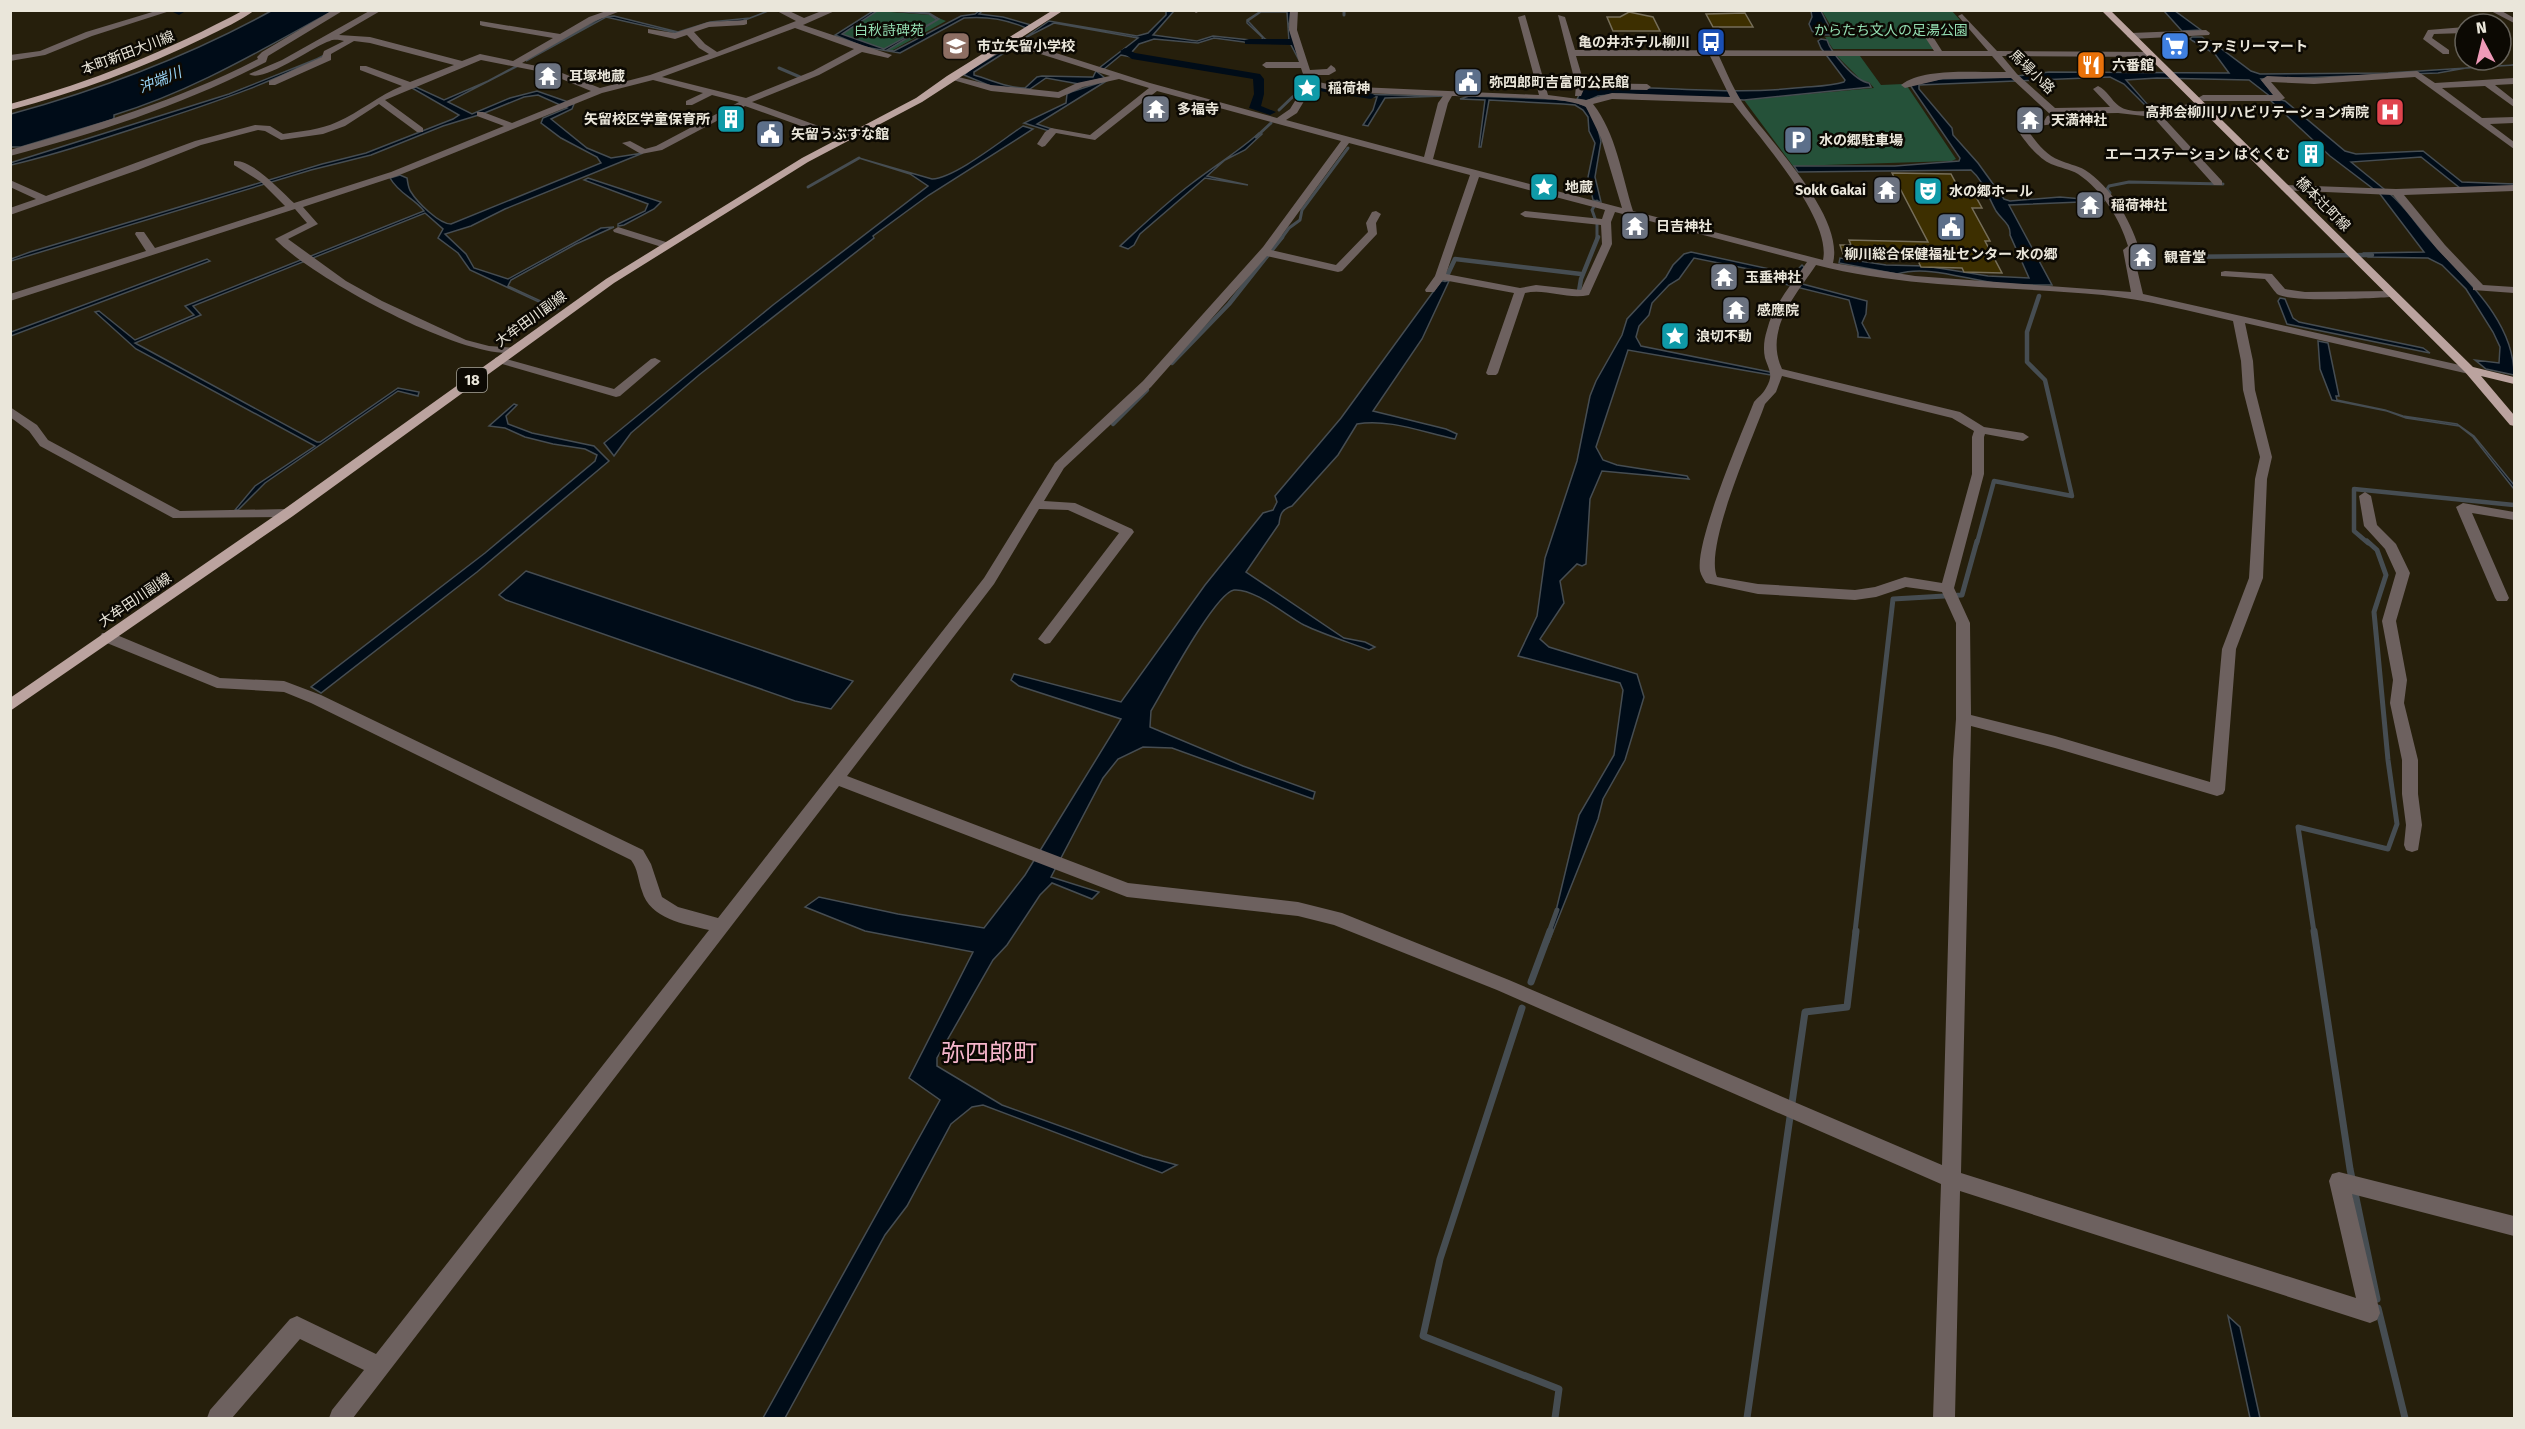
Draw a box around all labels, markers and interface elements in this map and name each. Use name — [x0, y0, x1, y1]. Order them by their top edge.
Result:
north arrow — [2453, 12, 2513, 72]
text: N — [2475, 18, 2488, 38]
park label: 白秋詩碑苑 — [854, 22, 924, 39]
park label: からたち文人の足湯公園 — [1814, 22, 1968, 39]
bus stop icon: 亀の井ホテル柳川 — [1695, 26, 1727, 58]
street label: 本町新田大川線 — [79, 28, 177, 78]
school or university icon: 市立矢留小学校 — [940, 30, 972, 62]
supermarket icon: ファミリーマート — [2159, 30, 2191, 62]
place label: 亀の井ホテル柳川 — [1578, 34, 1690, 51]
place label: 市立矢留小学校 — [977, 38, 1075, 55]
place label: ファミリーマート — [2196, 38, 2308, 55]
street label: 馬場小路 — [2006, 46, 2058, 98]
restaurant icon: 六番館 — [2075, 49, 2107, 81]
place label: 六番館 — [2112, 57, 2154, 74]
temple icon: 耳塚地蔵 — [532, 60, 564, 92]
water label: 沖端川 — [136, 62, 186, 97]
public building icon: 弥四郎町吉富町公民館 — [1452, 66, 1484, 98]
place label: 耳塚地蔵 — [569, 68, 625, 85]
place icon: 稲荷神 — [1291, 72, 1323, 104]
place label: 弥四郎町吉富町公民館 — [1489, 74, 1629, 91]
place label: 稲荷神 — [1328, 80, 1370, 97]
temple icon: 多福寺 — [1140, 93, 1172, 125]
hospital icon: 高邦会柳川リハビリテーション病院 — [2374, 96, 2406, 128]
place label: 多福寺 — [1177, 101, 1219, 118]
building icon: 矢留校区学童保育所 — [715, 103, 747, 135]
temple icon: 天満神社 — [2014, 104, 2046, 136]
place label: 高邦会柳川リハビリテーション病院 — [2145, 104, 2369, 121]
place label: 矢留校区学童保育所 — [584, 111, 710, 128]
place label: 天満神社 — [2051, 112, 2107, 129]
public building icon: 矢留うぶすな館 — [754, 118, 786, 150]
parking icon: 水の郷駐車場 — [1782, 124, 1814, 156]
place label: 矢留うぶすな館 — [791, 126, 889, 143]
place label: 水の郷駐車場 — [1819, 132, 1903, 149]
building icon: エーコステーション はぐくむ — [2295, 138, 2327, 170]
place label: エーコステーション はぐくむ — [2105, 146, 2290, 163]
place icon: 地蔵 — [1528, 171, 1560, 203]
street label: 橋本辻町線 — [2292, 173, 2354, 235]
temple icon: Sokk Gakai — [1871, 174, 1903, 206]
theatre icon: 水の郷ホール — [1912, 175, 1944, 207]
place label: 地蔵 — [1565, 179, 1593, 196]
place label: Sokk Gakai — [1795, 182, 1866, 199]
place label: 水の郷ホール — [1949, 183, 2033, 200]
temple icon: 稲荷神社 — [2074, 189, 2106, 221]
place label: 稲荷神社 — [2111, 197, 2167, 214]
temple icon: 日吉神社 — [1619, 210, 1651, 242]
public building icon: 柳川総合保健福祉センター 水の郷 — [1935, 211, 1967, 243]
place label: 日吉神社 — [1656, 218, 1712, 235]
temple icon: 観音堂 — [2127, 241, 2159, 273]
place label: 柳川総合保健福祉センター 水の郷 — [1844, 246, 2058, 263]
place label: 観音堂 — [2164, 249, 2206, 266]
temple icon: 玉垂神社 — [1708, 261, 1740, 293]
place label: 玉垂神社 — [1745, 269, 1801, 286]
street label: 大牟田川副線 — [492, 287, 570, 351]
temple icon: 感應院 — [1720, 294, 1752, 326]
place label: 感應院 — [1757, 302, 1799, 319]
place icon: 浪切不動 — [1659, 320, 1691, 352]
place label: 浪切不動 — [1696, 328, 1752, 345]
road number: 18 — [457, 368, 487, 392]
street label: 大牟田川副線 — [95, 569, 175, 631]
district label: 弥四郎町 — [941, 1039, 1037, 1067]

